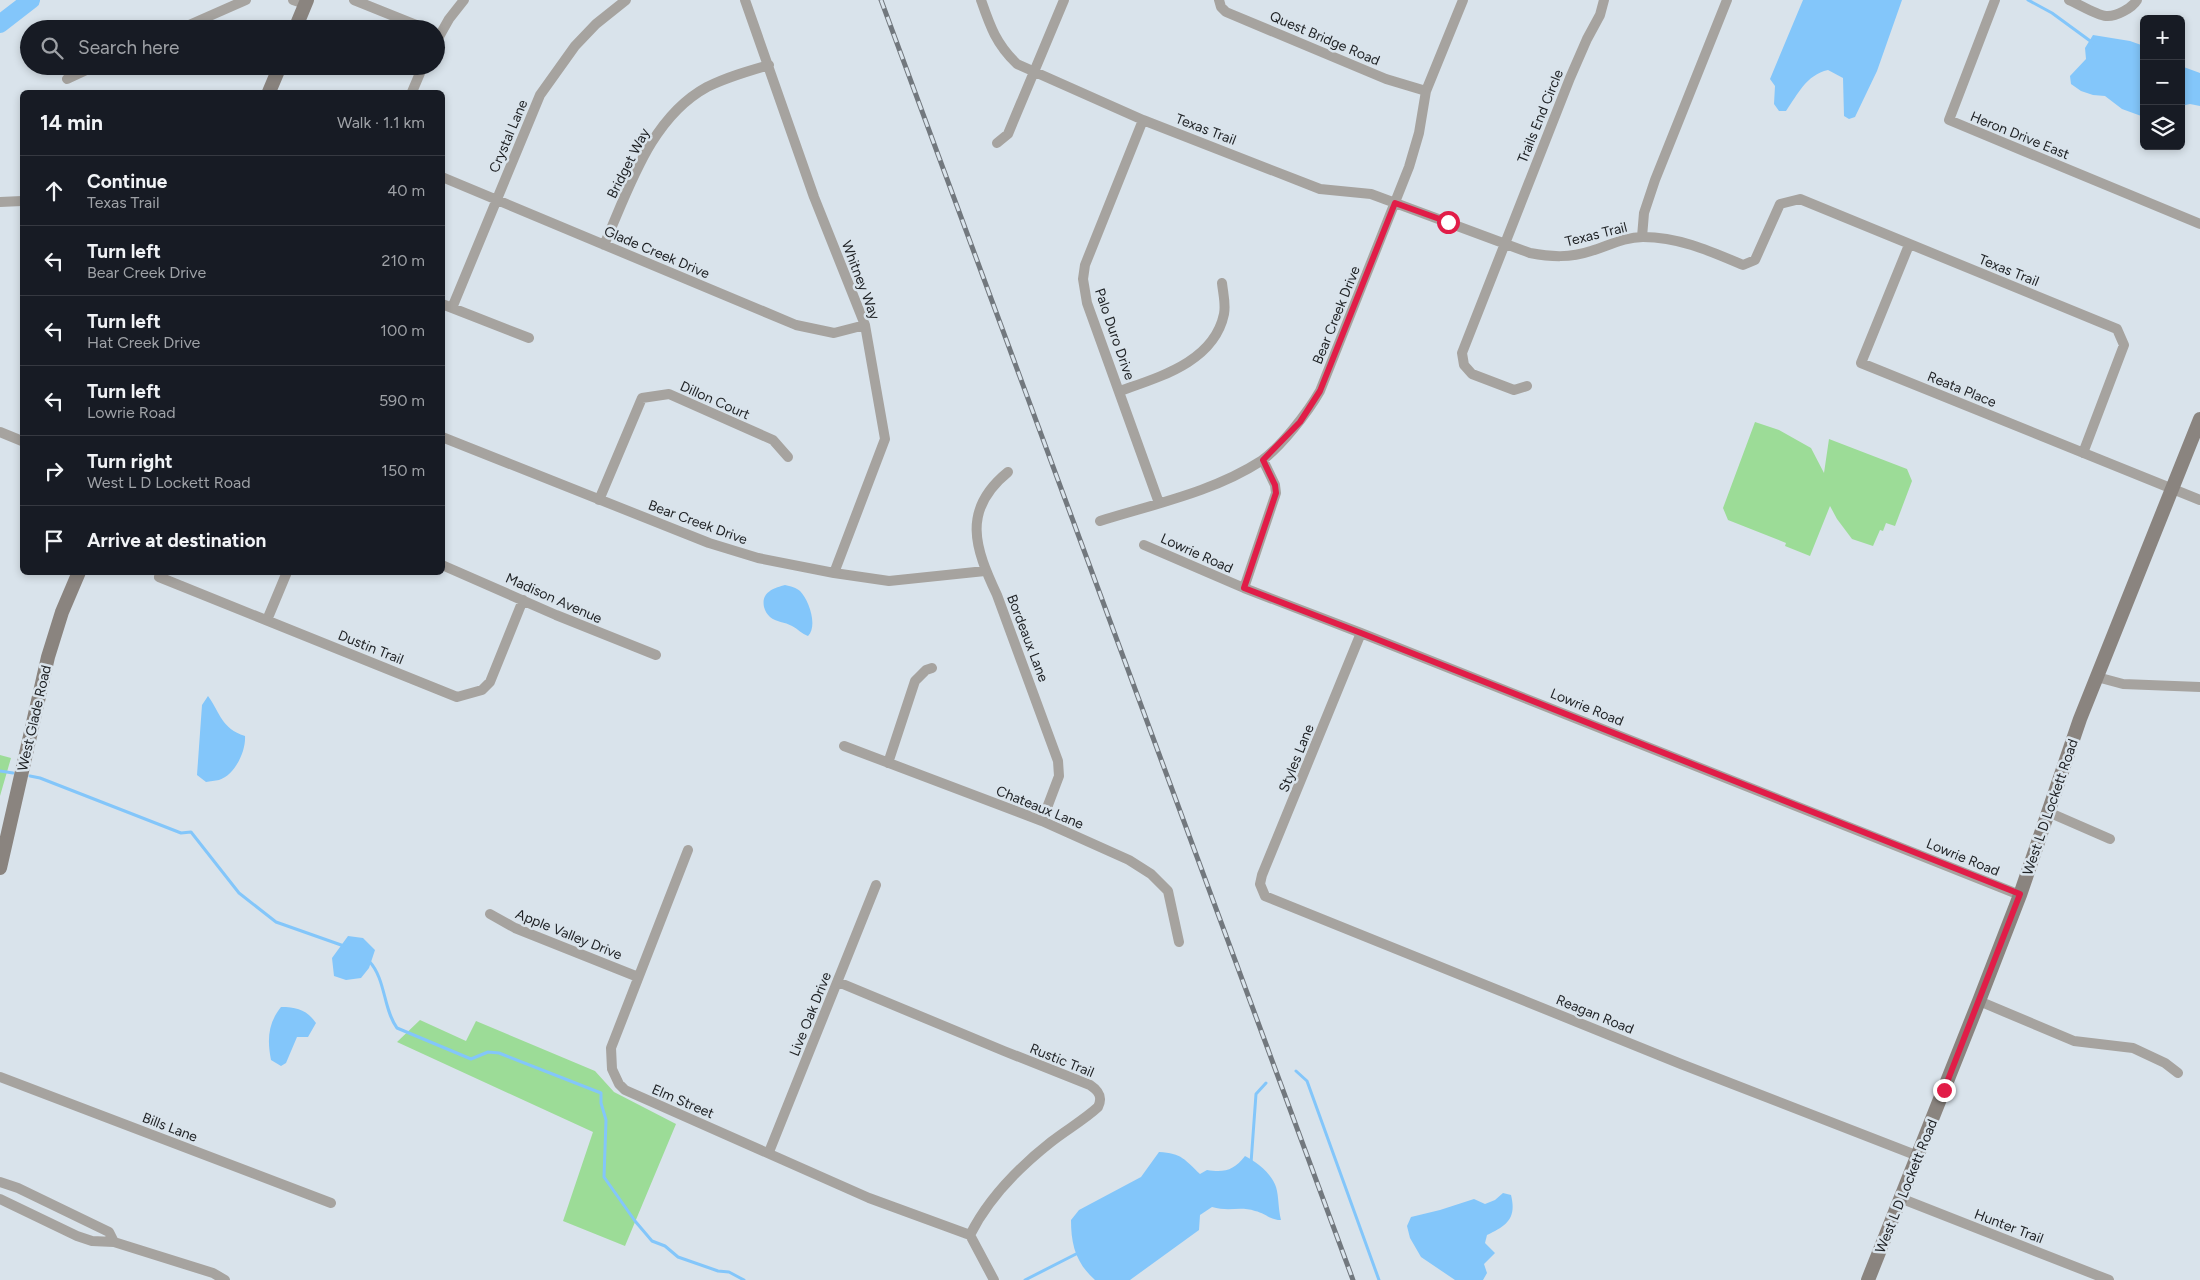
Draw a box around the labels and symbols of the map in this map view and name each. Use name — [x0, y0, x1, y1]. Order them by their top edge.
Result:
street label: Quest Bridge Road — [1267, 8, 1382, 69]
street label: Trails End Circle — [1514, 67, 1567, 165]
street label: Crystal Lane — [485, 97, 532, 175]
street label: Heron Drive East — [1968, 108, 2072, 163]
street label: Texas Trail — [1173, 110, 1238, 149]
street label: Bridget Way — [603, 125, 654, 201]
route start — [1437, 211, 1460, 234]
street label: Texas Trail — [1563, 219, 1629, 250]
street label: Glade Creek Drive — [602, 223, 712, 282]
street label: Whitney Way — [838, 238, 884, 323]
street label: Texas Trail — [1976, 251, 2041, 290]
street label: Bear Creek Drive — [1309, 263, 1364, 367]
street label: Palo Duro Drive — [1091, 286, 1138, 383]
street label: Reata Place — [1925, 368, 1999, 411]
street label: Dillon Court — [677, 378, 752, 423]
street label: Bear Creek Drive — [646, 497, 750, 548]
street label: Lowrie Road — [1158, 530, 1236, 577]
street label: Madison Avenue — [503, 570, 605, 627]
street label: Bordeaux Lane — [1003, 592, 1052, 685]
street label: Dustin Trail — [336, 627, 406, 668]
street label: West Glade Road — [14, 663, 55, 773]
street label: Lowrie Road — [1548, 685, 1626, 730]
street label: Styles Lane — [1275, 721, 1318, 795]
street label: West L D Lockett Road — [2019, 737, 2082, 878]
street label: Chateaux Lane — [994, 782, 1086, 833]
street label: Lowrie Road — [1924, 835, 2002, 880]
street label: Apple Valley Drive — [513, 905, 625, 964]
street label: Live Oak Drive — [786, 969, 835, 1059]
street label: Reagan Road — [1553, 991, 1636, 1038]
street label: Rustic Trail — [1027, 1040, 1096, 1081]
route end — [1933, 1079, 1956, 1102]
street label: Elm Street — [649, 1081, 716, 1122]
street label: Bills Lane — [140, 1109, 200, 1146]
street label: West L D Lockett Road — [1872, 1117, 1941, 1256]
street label: Hunter Trail — [1972, 1206, 2046, 1247]

